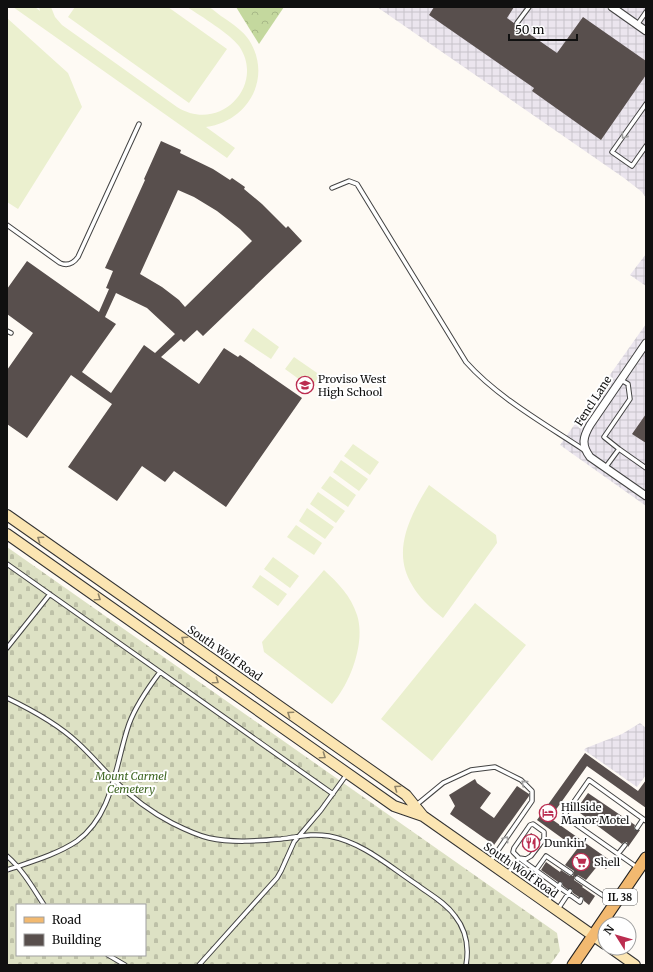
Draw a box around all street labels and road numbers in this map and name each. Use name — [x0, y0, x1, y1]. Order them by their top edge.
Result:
street label: Fencl Lane — [572, 373, 615, 429]
street label: South Wolf Road — [185, 622, 265, 684]
street label: South Wolf Road — [481, 839, 561, 901]
road number: IL 38 — [603, 889, 637, 905]

